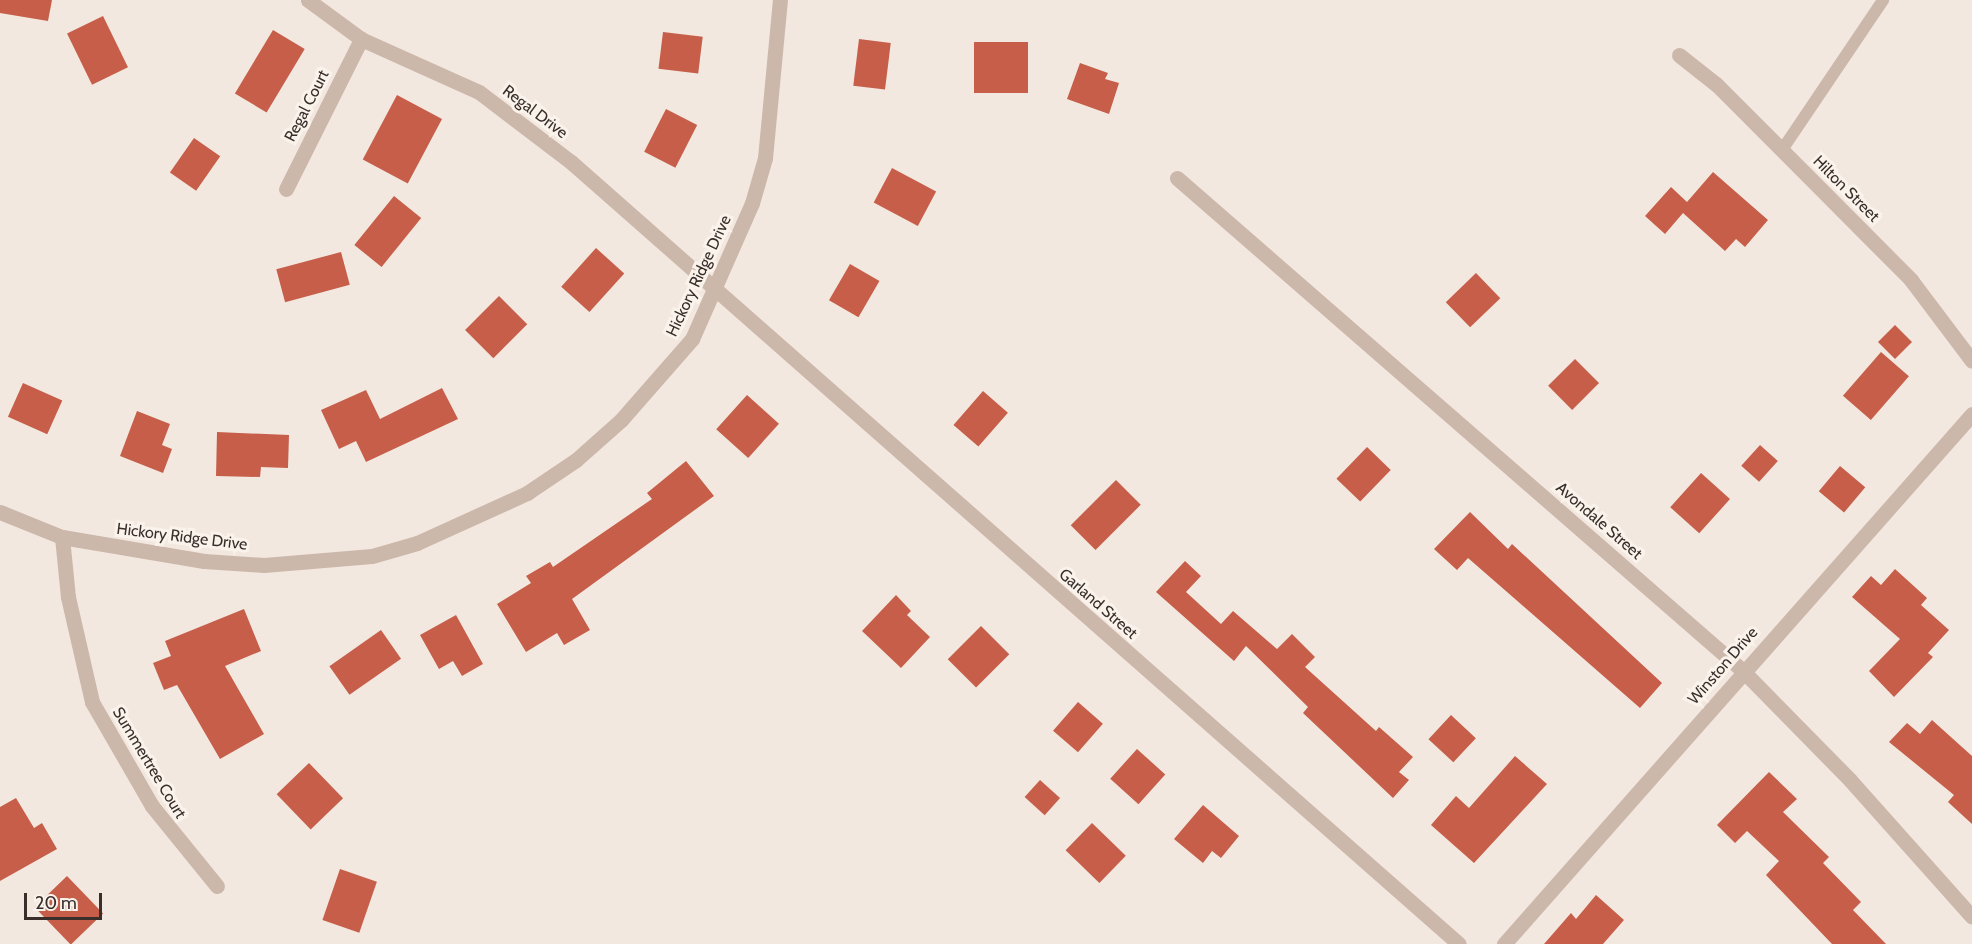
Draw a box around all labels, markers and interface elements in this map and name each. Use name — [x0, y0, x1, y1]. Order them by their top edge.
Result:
street label: Regal Court — [281, 67, 333, 145]
street label: Regal Drive — [499, 81, 571, 143]
street label: Hilton Street — [1809, 152, 1883, 226]
street label: Hickory Ridge Drive — [662, 212, 736, 340]
street label: Avondale Street — [1552, 478, 1646, 564]
street label: Hickory Ridge Drive — [116, 519, 248, 555]
street label: Garland Street — [1055, 565, 1141, 643]
street label: Winston Drive — [1684, 623, 1762, 709]
street label: Summertree Court — [108, 704, 190, 822]
scale bar — [27, 881, 105, 919]
text: 20 m — [35, 892, 77, 914]

